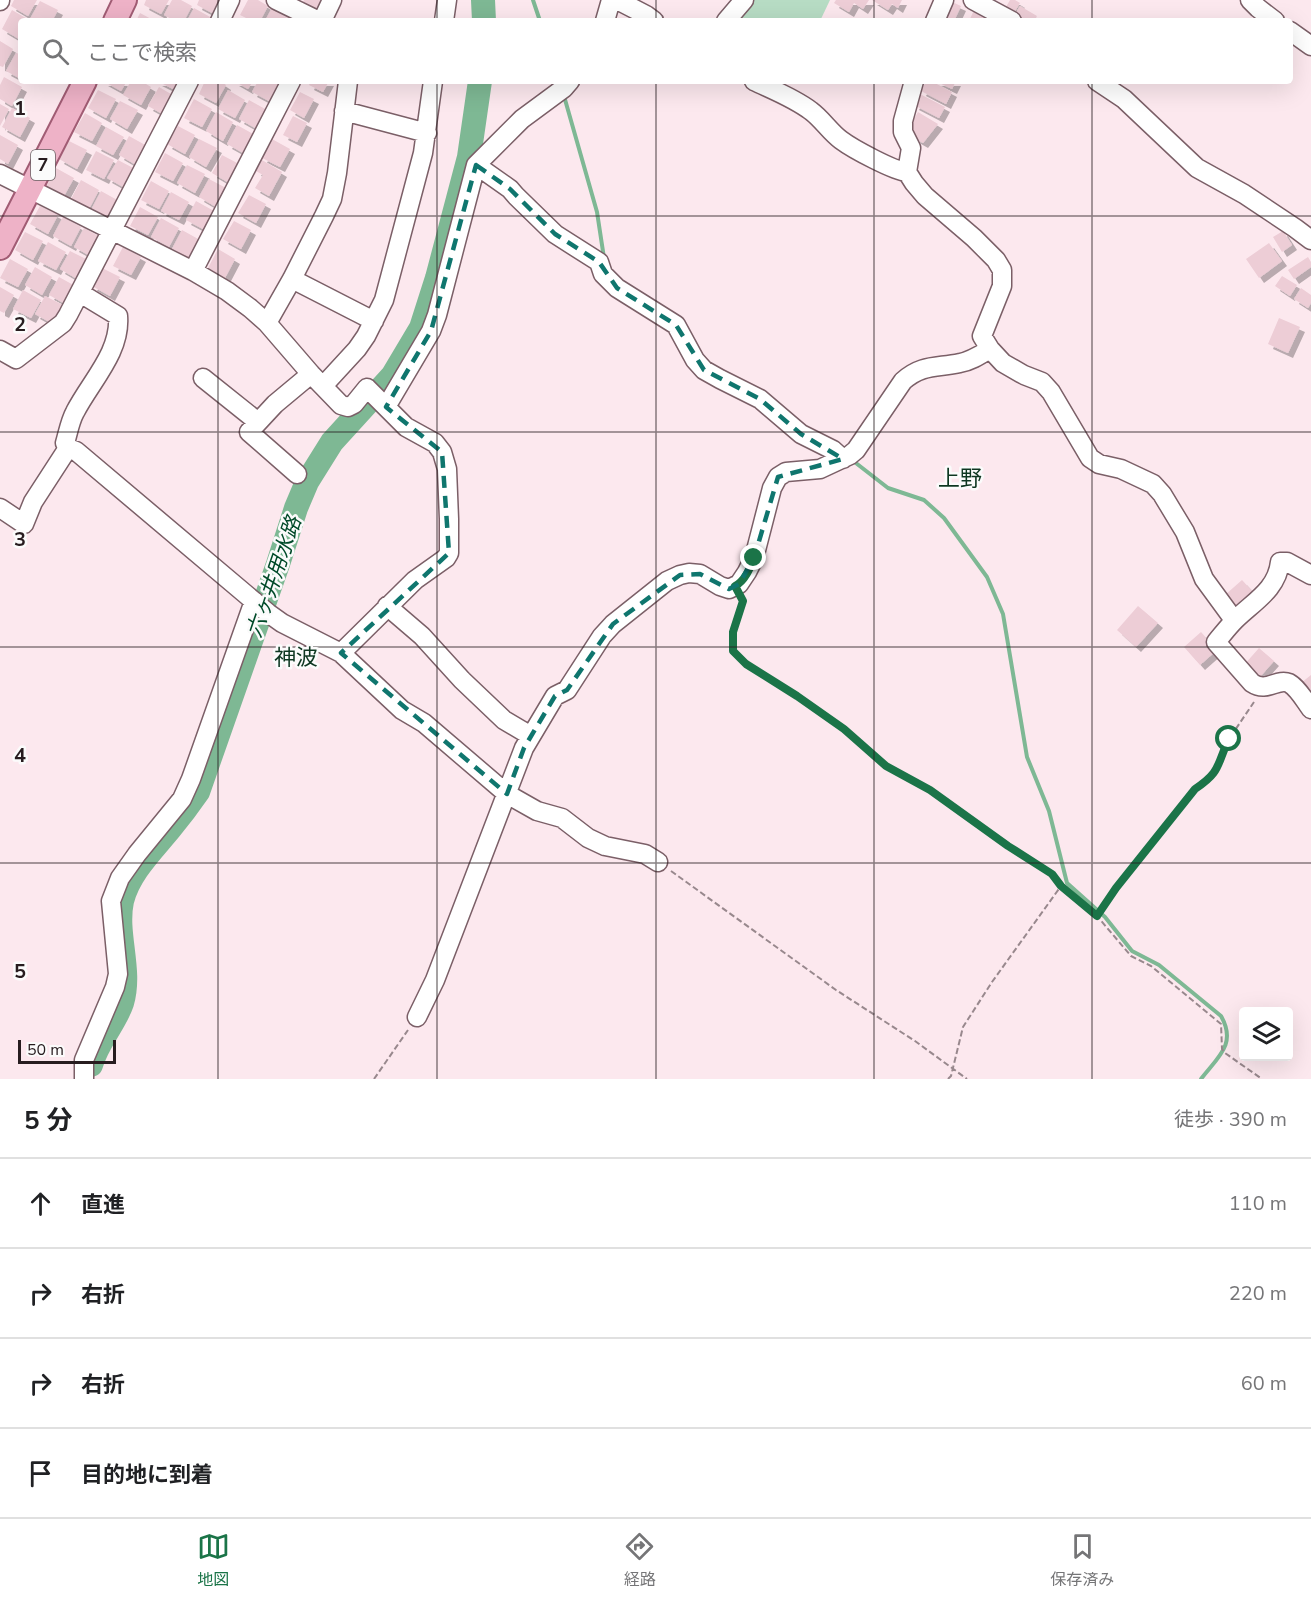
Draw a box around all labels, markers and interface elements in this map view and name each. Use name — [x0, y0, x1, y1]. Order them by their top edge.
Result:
search box — [18, 18, 1293, 84]
icon: search — [39, 35, 72, 68]
text: ここで検索 — [87, 38, 197, 68]
text: 1 — [14, 95, 26, 122]
road number: 7 — [31, 150, 55, 180]
text: 2 — [14, 311, 26, 338]
district label: 上野 — [938, 464, 982, 494]
water label: 六ヶ井用水路 — [240, 511, 308, 641]
text: 3 — [14, 526, 26, 553]
route end — [740, 544, 766, 570]
district label: 神波 — [274, 643, 318, 673]
route start — [1215, 725, 1241, 751]
text: 4 — [14, 742, 26, 769]
text: 5 — [14, 958, 26, 985]
map controls — [1239, 1007, 1293, 1061]
button: layers — [1239, 1007, 1293, 1061]
scale bar — [18, 1037, 116, 1064]
text: 50 m — [27, 1039, 64, 1061]
text: 5 分 — [24, 1103, 73, 1138]
text: 徒歩 · 390 m — [1174, 1106, 1287, 1133]
icon: ahead — [24, 1187, 57, 1220]
text: 直進 — [81, 1190, 125, 1220]
text: 110 m — [1229, 1190, 1287, 1217]
icon: right — [24, 1277, 57, 1310]
text: 右折 — [81, 1280, 125, 1310]
text: 220 m — [1229, 1280, 1287, 1307]
icon: right — [24, 1367, 57, 1400]
text: 右折 — [81, 1370, 125, 1400]
text: 60 m — [1241, 1370, 1287, 1397]
icon: arrive — [24, 1457, 57, 1490]
text: 目的地に到着 — [81, 1460, 213, 1490]
tab: 地図 — [197, 1530, 230, 1591]
tab: 経路 — [623, 1530, 656, 1591]
tab: 保存済み — [1050, 1530, 1114, 1591]

